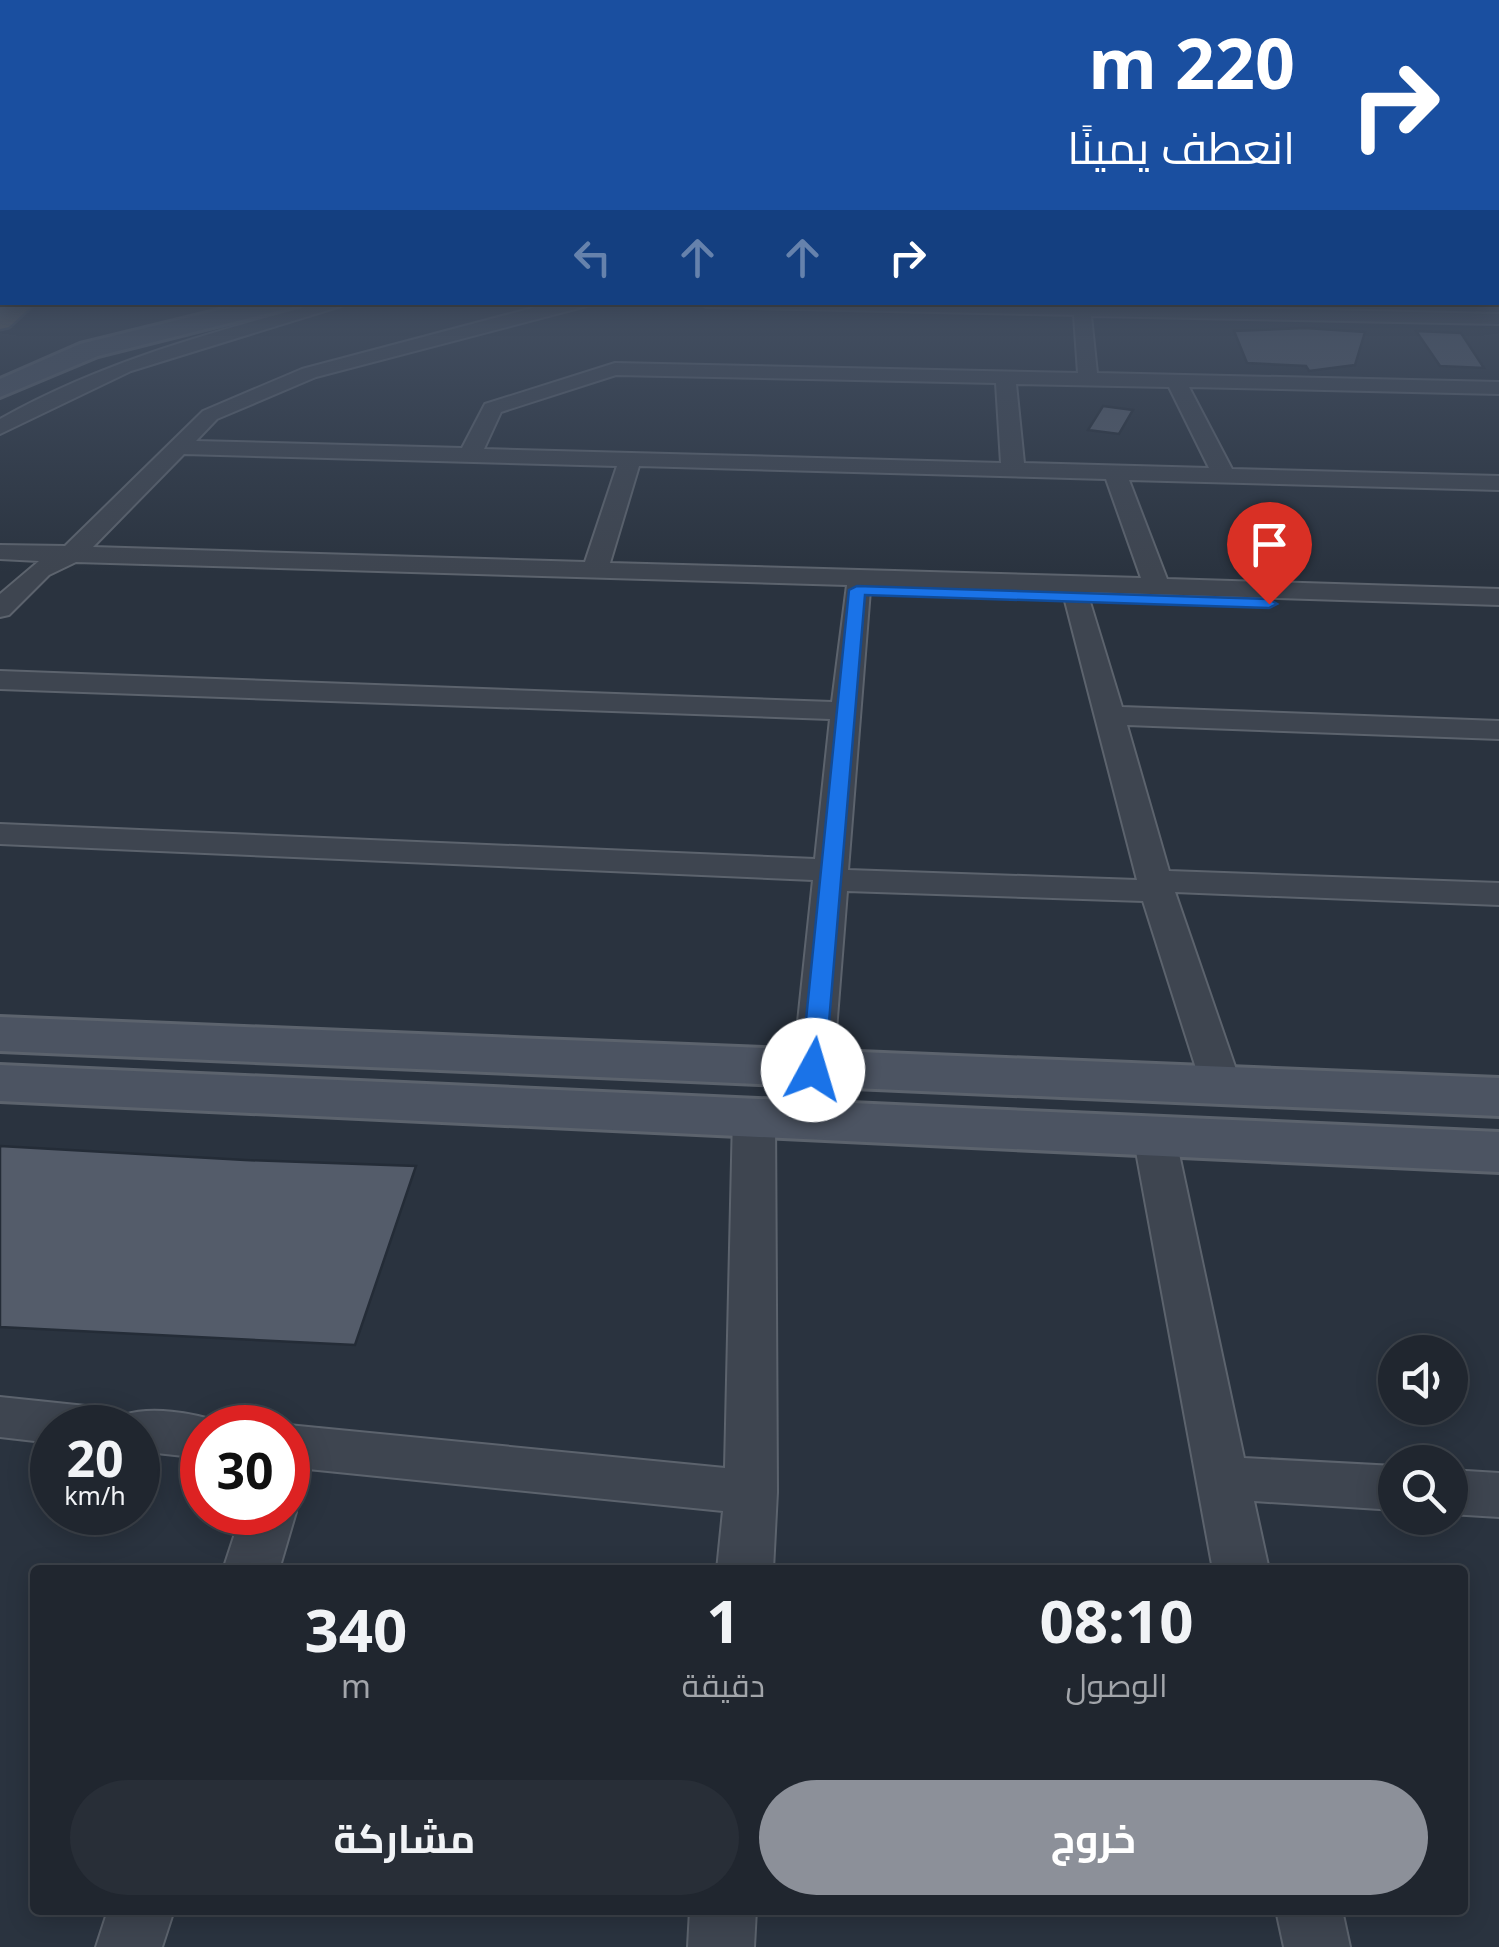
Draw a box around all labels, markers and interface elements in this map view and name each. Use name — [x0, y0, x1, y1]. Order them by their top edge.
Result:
text: 220 m — [1088, 14, 1295, 110]
icon: right — [1330, 40, 1460, 170]
text: انعطف يمينًا — [1067, 116, 1295, 177]
icon: left — [565, 230, 620, 285]
icon: ahead — [670, 230, 725, 285]
icon: ahead — [775, 230, 830, 285]
icon: right — [880, 230, 935, 285]
pin — [1227, 502, 1312, 605]
icon: arrive — [1242, 517, 1297, 572]
position arrow — [761, 1018, 865, 1122]
map controls — [1378, 1335, 1468, 1535]
button: sound — [1378, 1335, 1468, 1425]
speed limit sign: 30 — [180, 1405, 310, 1535]
text: 20 — [66, 1424, 124, 1492]
button: search — [1378, 1445, 1468, 1535]
text: km/h — [64, 1478, 126, 1512]
text: 1 — [706, 1579, 741, 1661]
text: 08:10 — [1039, 1579, 1194, 1661]
text: 340 — [304, 1588, 407, 1670]
text: دقيقة — [682, 1663, 765, 1706]
text: الوصول — [1066, 1663, 1168, 1706]
text: m — [341, 1664, 371, 1707]
button: مشاركة — [70, 1780, 739, 1895]
button: خروج — [759, 1780, 1428, 1895]

